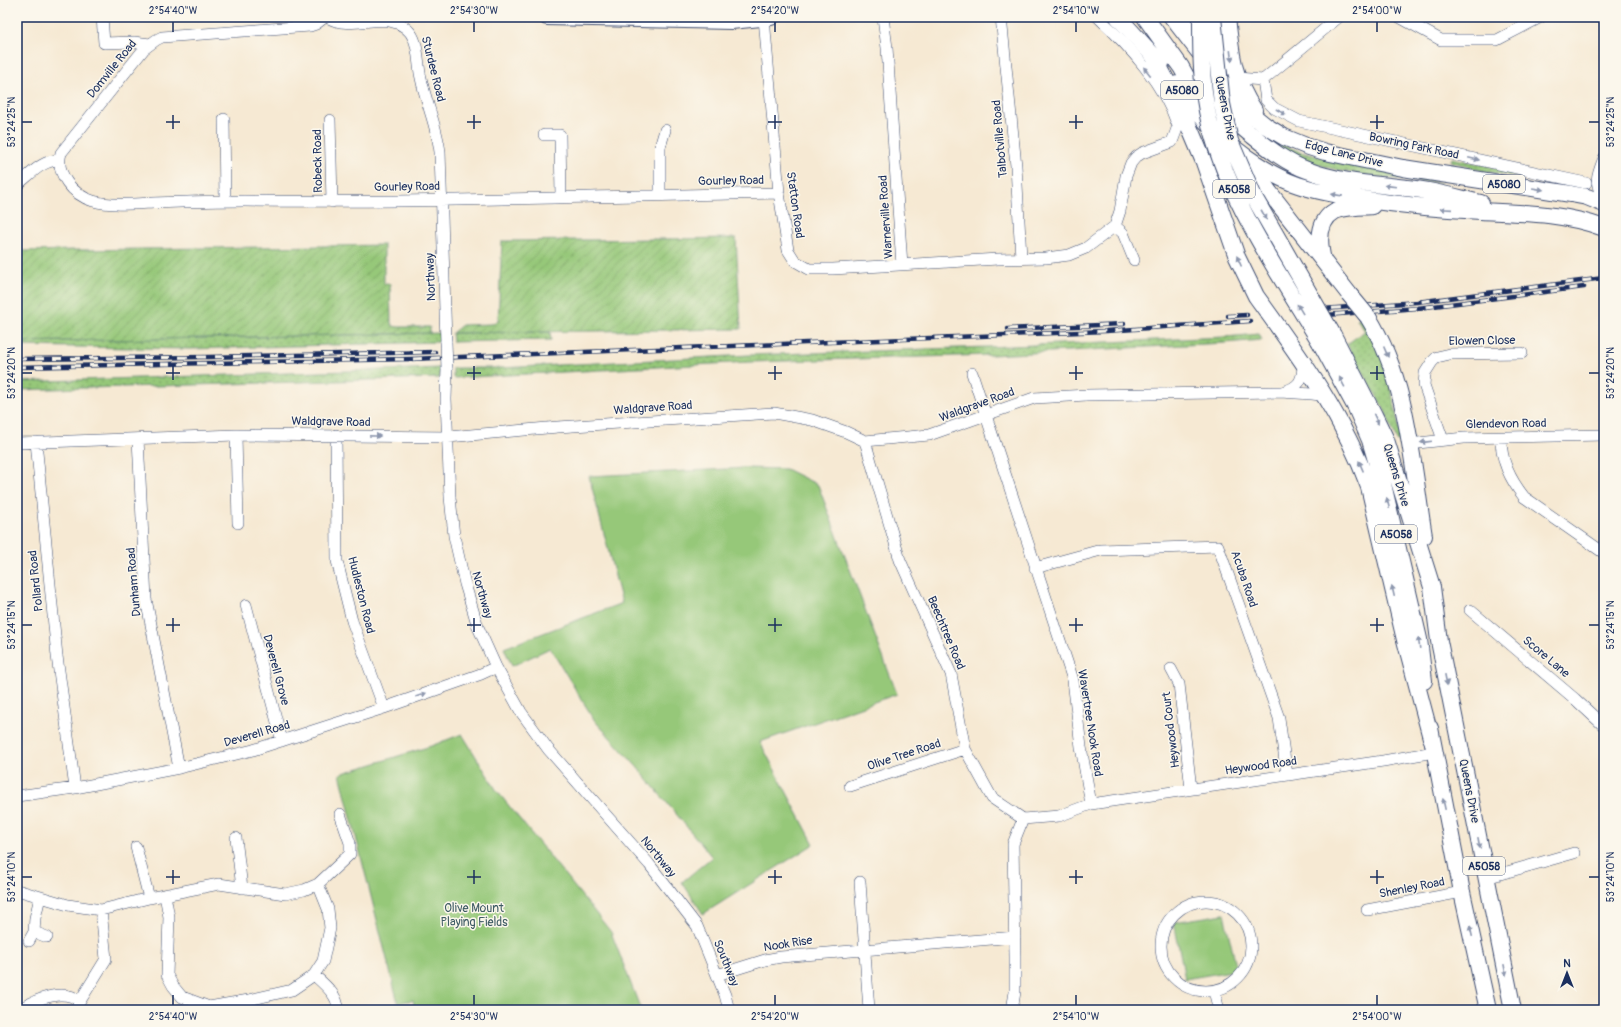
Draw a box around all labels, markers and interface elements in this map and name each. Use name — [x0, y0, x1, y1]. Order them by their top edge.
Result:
text: 2°54'40"W — [149, 5, 198, 17]
text: 2°54'30"W — [450, 5, 499, 17]
text: 2°54'20"W — [751, 5, 800, 17]
text: 2°54'10"W — [1053, 5, 1100, 17]
text: 2°54'00"W — [1352, 5, 1402, 17]
street label: Sturdee Road — [418, 35, 448, 104]
street label: Domville Road — [84, 37, 140, 101]
one-way arrow — [1228, 50, 1234, 62]
one-way arrow — [1142, 65, 1151, 76]
street label: Queens Drive — [1211, 75, 1239, 141]
road number: A5080 — [1161, 81, 1203, 99]
text: 53°24'25"N — [6, 96, 18, 147]
text: 53°24'25"N — [1605, 96, 1617, 147]
street label: Talbotville Road — [989, 99, 1011, 179]
one-way arrow — [1275, 108, 1287, 115]
street label: Robeck Road — [310, 129, 326, 193]
street label: Bowring Park Road — [1368, 129, 1460, 163]
street label: Edge Lane Drive — [1304, 137, 1384, 171]
one-way arrow — [1468, 157, 1481, 163]
street label: Statton Road — [783, 171, 807, 239]
street label: Gourley Road — [698, 173, 764, 189]
street label: Warnerville Road — [876, 175, 896, 259]
road number: A5080 — [1483, 175, 1525, 193]
street label: Gourley Road — [374, 179, 440, 195]
road number: A5058 — [1213, 180, 1255, 198]
one-way arrow — [1384, 183, 1396, 189]
one-way arrow — [1532, 186, 1544, 192]
one-way arrow — [1331, 192, 1344, 198]
one-way arrow — [1440, 205, 1452, 212]
one-way arrow — [1261, 209, 1267, 221]
street label: Northway — [423, 253, 439, 301]
one-way arrow — [1236, 255, 1242, 266]
one-way arrow — [1297, 303, 1304, 315]
street label: Elowen Close — [1449, 333, 1515, 349]
one-way arrow — [1383, 346, 1389, 357]
text: 53°24'20"N — [6, 347, 18, 399]
text: 53°24'20"N — [1605, 347, 1617, 399]
one-way arrow — [1338, 376, 1345, 388]
street label: Waldgrave Road — [937, 384, 1017, 426]
street label: Waldgrave Road — [613, 398, 693, 418]
one-way arrow — [1373, 413, 1379, 425]
street label: Waldgrave Road — [291, 414, 371, 430]
street label: Glendevon Road — [1465, 416, 1547, 432]
one-way arrow — [369, 433, 382, 439]
one-way arrow — [1420, 439, 1432, 445]
street label: Queens Drive — [1379, 442, 1413, 508]
one-way arrow — [1357, 459, 1363, 471]
one-way arrow — [1385, 497, 1391, 509]
road number: A5058 — [1375, 525, 1417, 543]
street label: Dunham Road — [123, 547, 144, 617]
street label: Pollard Road — [25, 549, 47, 612]
street label: Acuba Road — [1227, 549, 1261, 609]
street label: Hudleston Road — [344, 555, 378, 635]
street label: Northway — [468, 570, 496, 620]
one-way arrow — [1390, 585, 1396, 598]
street label: Beechtree Road — [924, 594, 968, 672]
text: 53°24'15"N — [6, 600, 18, 649]
text: 53°24'15"N — [1605, 600, 1617, 649]
street label: Deverell Grove — [259, 633, 293, 707]
street label: Score Lane — [1519, 633, 1573, 681]
one-way arrow — [1416, 637, 1422, 649]
street label: Wavertree Nook Road — [1074, 668, 1106, 778]
one-way arrow — [1444, 674, 1450, 686]
street label: Heywood Court — [1159, 691, 1183, 769]
one-way arrow — [415, 692, 427, 698]
street label: Deverell Road — [222, 717, 292, 751]
street label: Olive Tree Road — [865, 736, 943, 774]
street label: Heywood Road — [1224, 754, 1298, 778]
street label: Queens Drive — [1455, 758, 1483, 824]
one-way arrow — [1441, 797, 1447, 810]
street label: Northway — [637, 834, 679, 880]
one-way arrow — [1477, 836, 1483, 849]
text: 53°24'10"N — [6, 852, 18, 902]
text: 53°24'10"N — [1605, 852, 1617, 902]
road number: A5058 — [1463, 857, 1505, 875]
street label: Shenley Road — [1378, 874, 1446, 902]
park label: Olive Mount Playing Fields — [440, 901, 508, 930]
one-way arrow — [1468, 925, 1474, 937]
street label: Nook Rise — [763, 933, 813, 955]
street label: Southway — [710, 938, 742, 988]
north arrow — [1547, 953, 1587, 993]
text: N — [1563, 957, 1571, 970]
one-way arrow — [1502, 964, 1508, 976]
text: 2°54'40"W — [149, 1011, 198, 1023]
text: 2°54'30"W — [450, 1011, 499, 1023]
text: 2°54'20"W — [751, 1011, 800, 1023]
text: 2°54'10"W — [1053, 1011, 1100, 1023]
text: 2°54'00"W — [1352, 1011, 1402, 1023]

